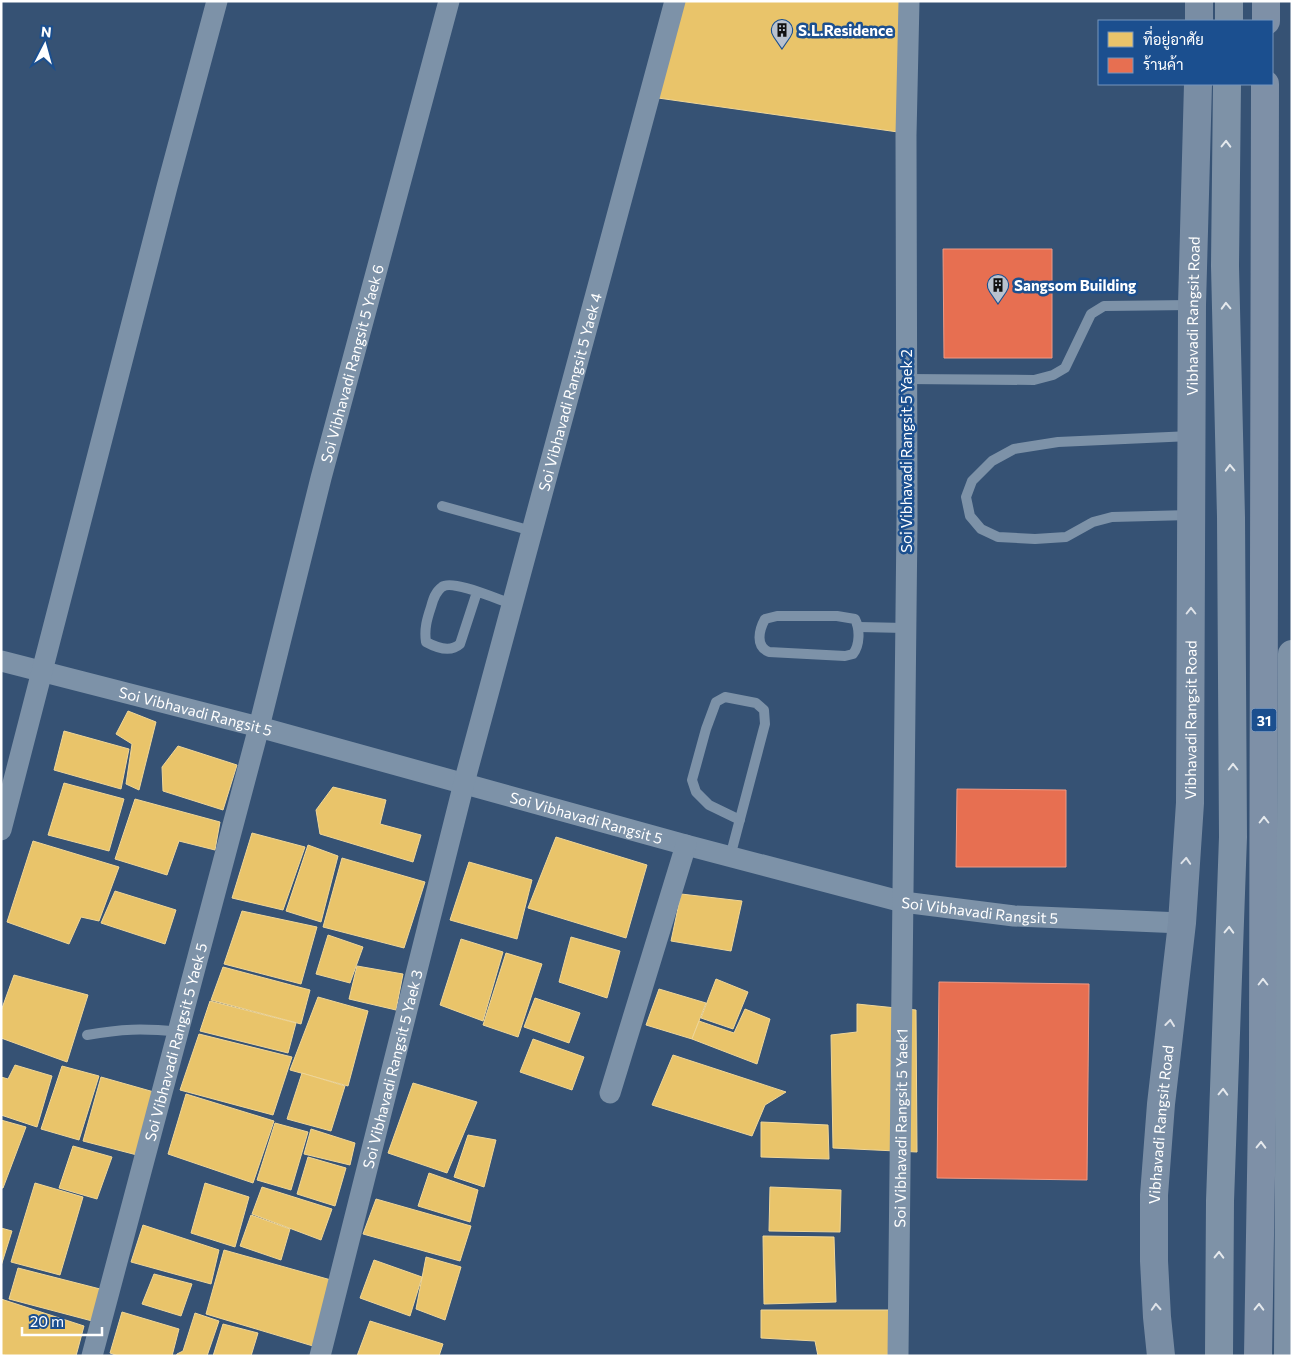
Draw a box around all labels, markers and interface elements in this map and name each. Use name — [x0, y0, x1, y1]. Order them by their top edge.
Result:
building icon: S.L.Residence — [770, 18, 794, 49]
north arrow — [20, 20, 70, 70]
legend — [1098, 20, 1273, 85]
place label: S.L.Residence — [798, 21, 893, 39]
text: N — [40, 23, 53, 41]
text: ที่อยู่อาศัย — [1143, 25, 1204, 50]
text: ร้านค้า — [1143, 55, 1183, 73]
one-way arrow — [1221, 139, 1231, 147]
street label: Vibhavadi Rangsit Road — [1183, 236, 1203, 396]
street label: Soi Vibhavadi Rangsit 5 Yaek 6 — [317, 262, 387, 465]
building icon: Sangsom Building — [986, 273, 1010, 304]
place label: Sangsom Building — [1014, 276, 1136, 294]
street label: Soi Vibhavadi Rangsit 5 Yaek 4 — [534, 291, 605, 493]
one-way arrow — [1220, 302, 1231, 310]
street label: Soi Vibhavadi Rangsit 5 Yaek 2 — [897, 349, 915, 553]
one-way arrow — [1225, 464, 1235, 472]
one-way arrow — [1186, 607, 1196, 615]
street label: Vibhavadi Rangsit Road — [1181, 640, 1200, 800]
street label: Soi Vibhavadi Rangsit 5 — [117, 683, 274, 739]
road number: 31 — [1252, 708, 1276, 732]
one-way arrow — [1227, 763, 1238, 771]
street label: Soi Vibhavadi Rangsit 5 — [508, 788, 665, 847]
one-way arrow — [1259, 815, 1269, 823]
one-way arrow — [1180, 857, 1191, 865]
street label: Soi Vibhavadi Rangsit 5 — [900, 893, 1059, 927]
one-way arrow — [1224, 925, 1235, 933]
street label: Soi Vibhavadi Rangsit 5 Yaek 5 — [140, 941, 210, 1143]
street label: Soi Vibhavadi Rangsit 5 Yaek 3 — [359, 968, 426, 1170]
one-way arrow — [1258, 978, 1268, 986]
one-way arrow — [1164, 1019, 1175, 1027]
street label: Soi Vibhavadi Rangsit 5 Yaek1 — [890, 1028, 911, 1228]
street label: Vibhavadi Rangsit Road — [1145, 1044, 1177, 1204]
one-way arrow — [1218, 1088, 1229, 1096]
one-way arrow — [1256, 1140, 1267, 1148]
one-way arrow — [1214, 1250, 1224, 1258]
one-way arrow — [1151, 1303, 1161, 1310]
one-way arrow — [1254, 1303, 1264, 1310]
scale bar — [22, 1304, 102, 1336]
text: 20 m — [30, 1312, 64, 1330]

